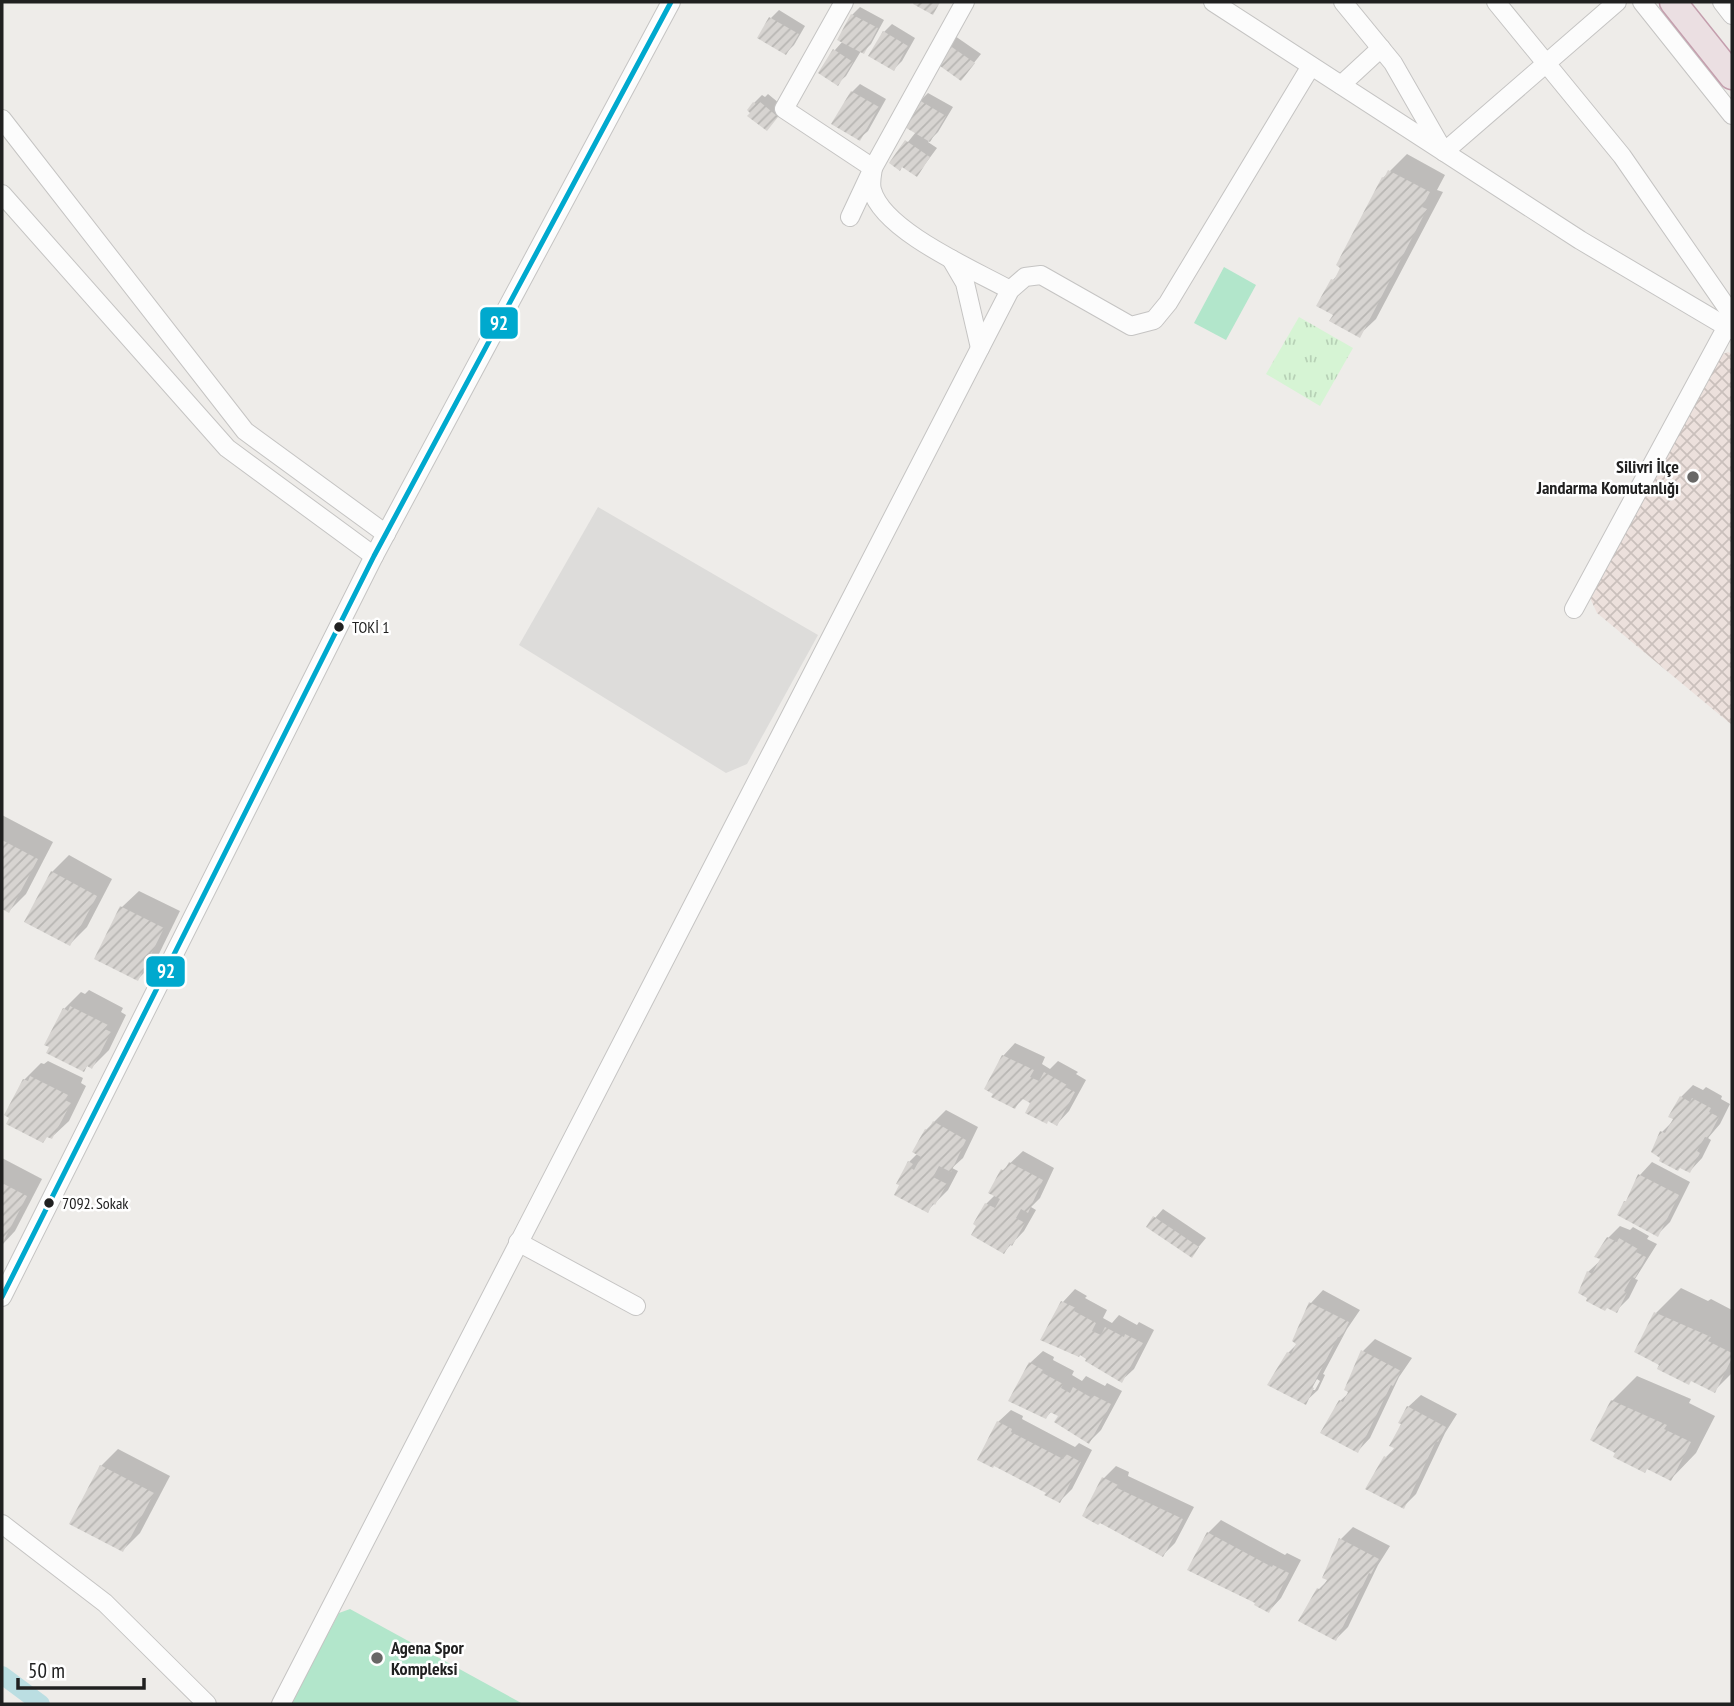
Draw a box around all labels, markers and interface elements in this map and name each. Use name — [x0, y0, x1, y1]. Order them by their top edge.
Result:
line badge: 92 — [479, 306, 519, 340]
text: 92 — [490, 311, 508, 335]
place label: Silivri İlçe Jandarma Komutanlığı — [1536, 455, 1679, 499]
marker: Silivri İlçe Jandarma Komutanlığı — [1685, 469, 1701, 485]
place label: TOKİ 1 — [352, 617, 390, 637]
marker: TOKİ 1 — [332, 620, 346, 634]
line badge: 92 — [145, 955, 186, 988]
text: 92 — [157, 959, 175, 983]
place label: 7092. Sokak — [62, 1193, 129, 1213]
marker: 7092. Sokak — [42, 1196, 56, 1210]
place label: Agena Spor Kompleksi — [390, 1636, 465, 1680]
scale bar — [18, 1646, 144, 1690]
marker: Agena Spor Kompleksi — [369, 1650, 385, 1666]
text: 50 m — [28, 1657, 65, 1684]

